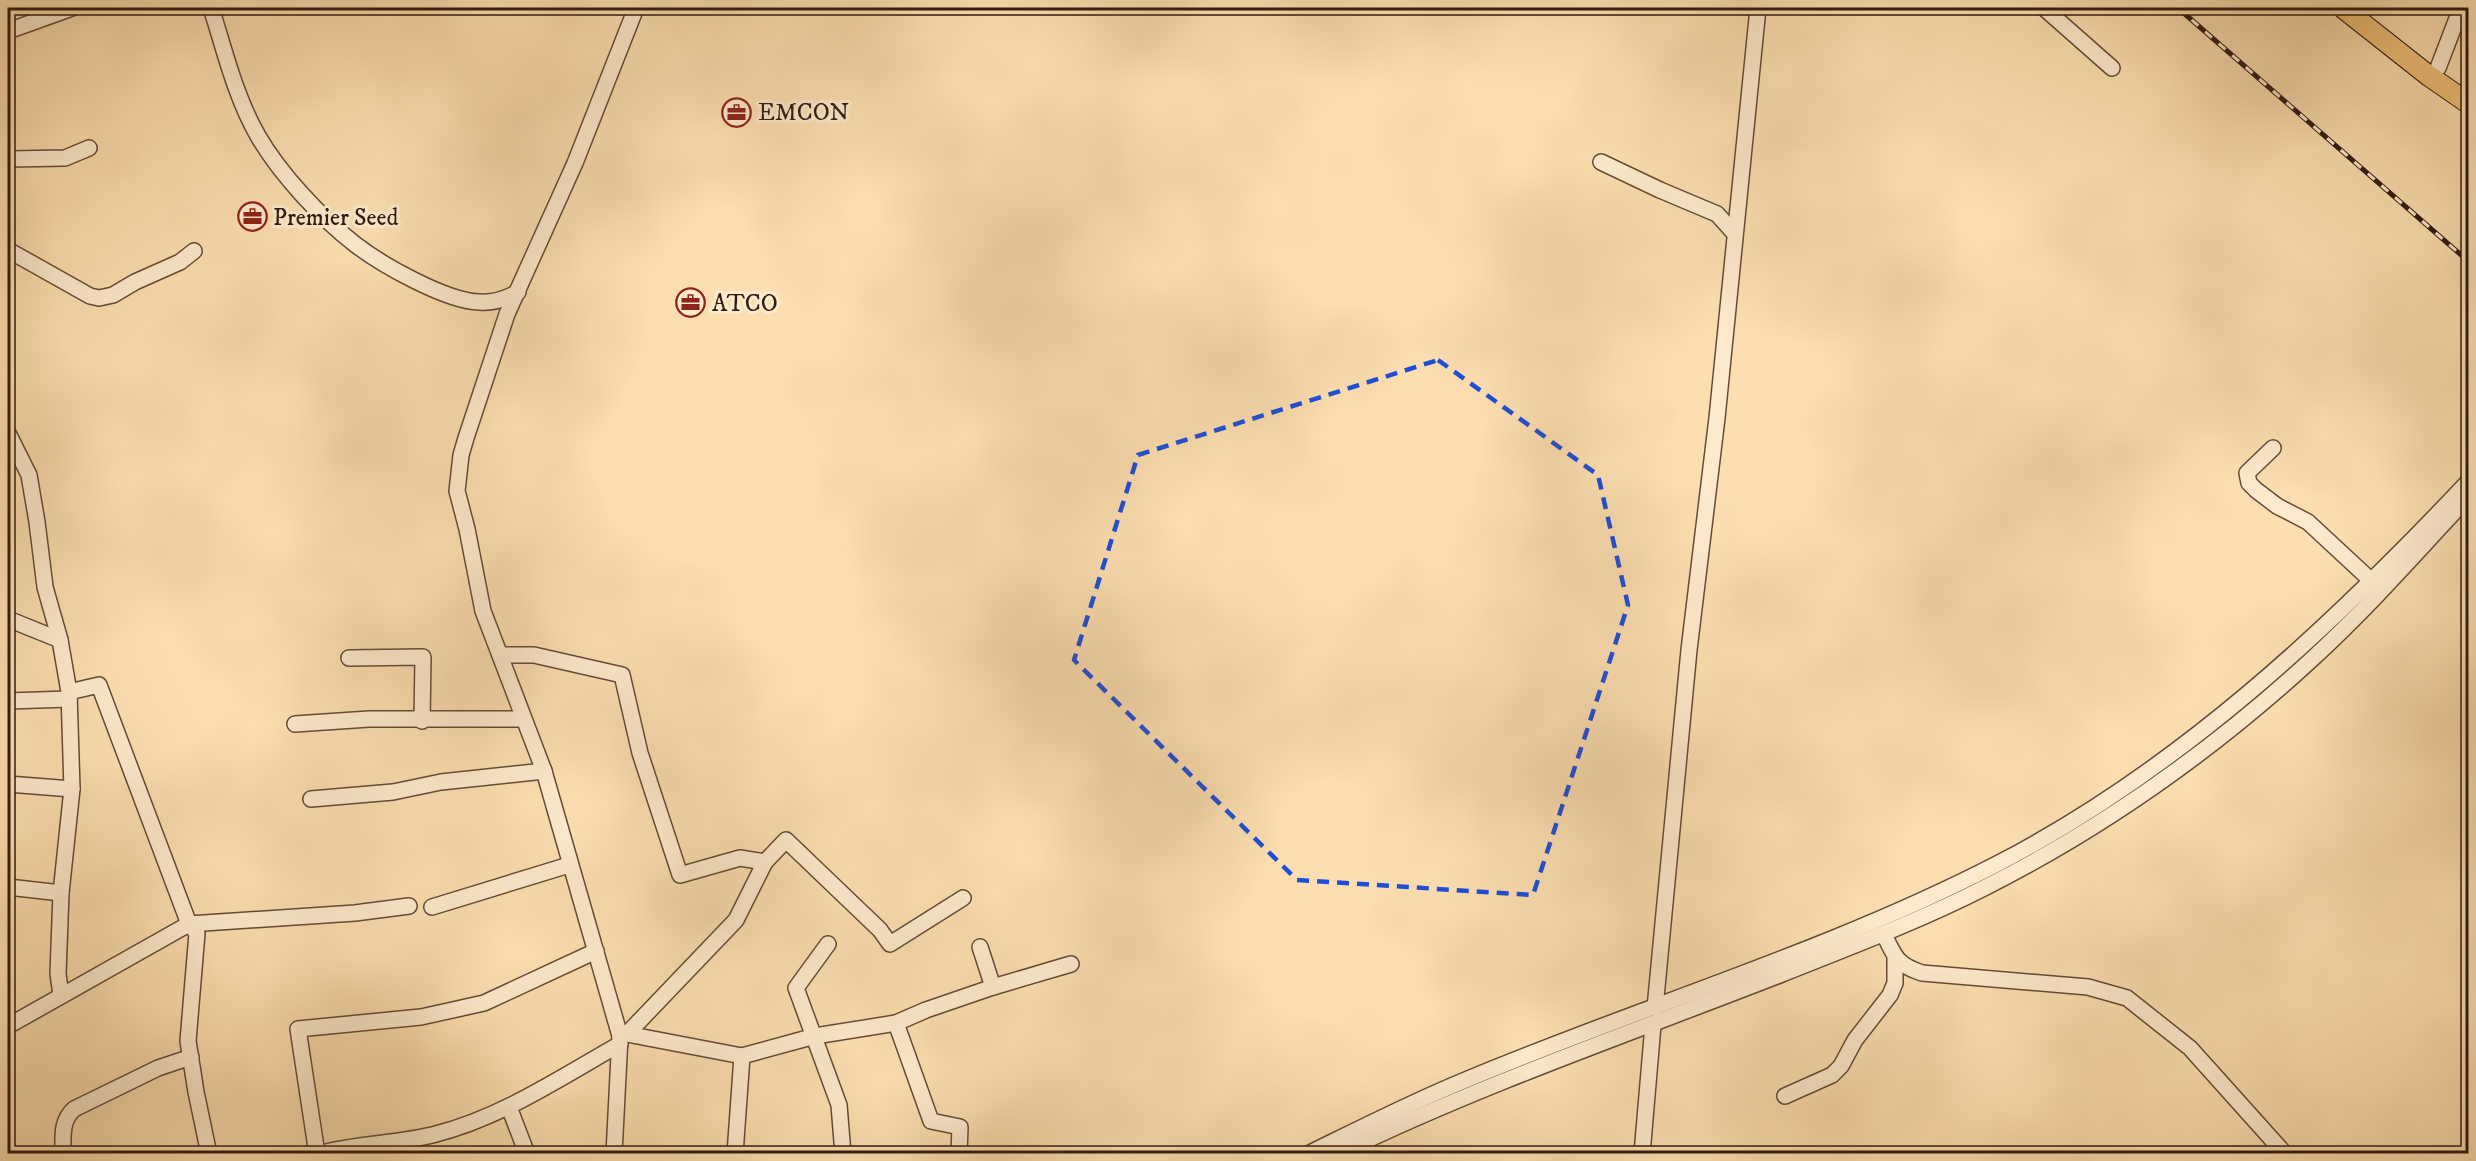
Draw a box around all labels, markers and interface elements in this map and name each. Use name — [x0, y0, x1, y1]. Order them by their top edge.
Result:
office icon: EMCON — [721, 96, 753, 128]
place label: EMCON — [758, 98, 849, 128]
office icon: Premier Seed — [236, 201, 268, 233]
place label: Premier Seed — [273, 203, 398, 233]
office icon: ATCO — [675, 287, 707, 319]
place label: ATCO — [712, 289, 778, 319]

